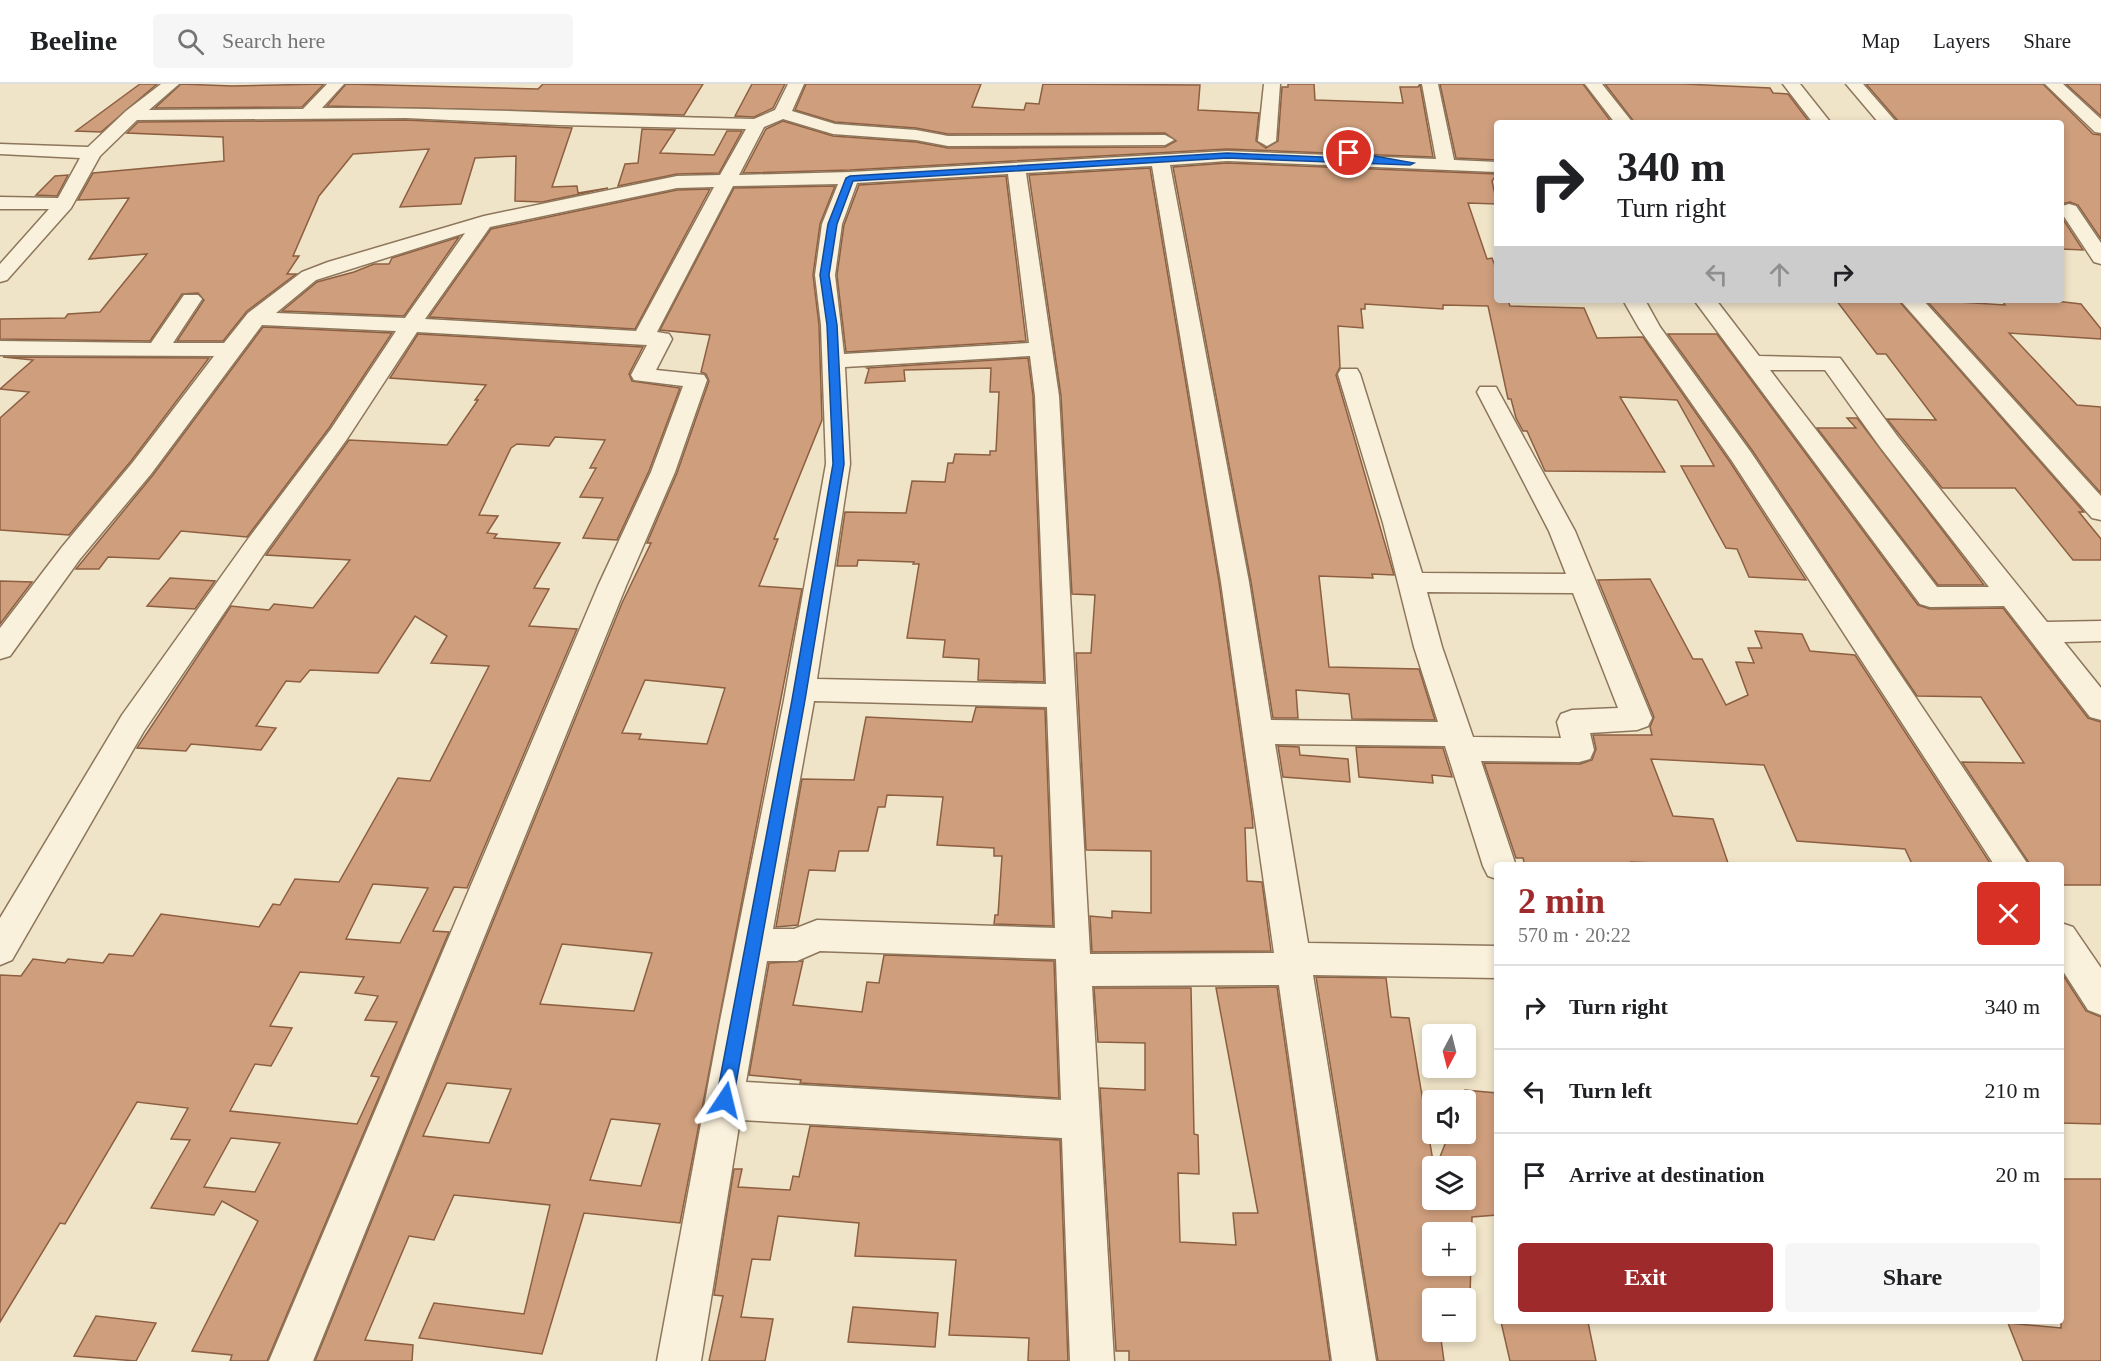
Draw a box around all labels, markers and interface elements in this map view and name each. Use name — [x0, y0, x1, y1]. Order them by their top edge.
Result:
search box — [153, 14, 573, 68]
text: Beeline — [30, 25, 117, 56]
icon: search — [174, 25, 207, 58]
text: Search here — [222, 28, 325, 53]
text: Map — [1862, 29, 1900, 53]
text: Layers — [1933, 29, 1990, 53]
text: Share — [2023, 29, 2071, 53]
pin — [1323, 127, 1374, 178]
icon: arrive — [1332, 136, 1365, 169]
icon: right — [1518, 144, 1596, 222]
text: 340 m — [1617, 144, 1726, 190]
text: Turn right — [1617, 193, 1726, 223]
icon: left — [1700, 258, 1733, 291]
icon: ahead — [1763, 258, 1796, 291]
icon: right — [1826, 258, 1859, 291]
text: 2 min — [1518, 881, 1605, 921]
button: close — [1977, 882, 2040, 945]
text: 570 m · 20:22 — [1518, 924, 1631, 946]
icon: right — [1518, 991, 1551, 1024]
text: Turn right — [1569, 994, 1668, 1019]
text: 340 m — [1984, 994, 2040, 1019]
north arrow — [1422, 1024, 1476, 1078]
map controls — [1422, 1024, 1476, 1342]
position arrow — [693, 1068, 757, 1132]
icon: left — [1518, 1075, 1551, 1108]
text: Turn left — [1569, 1078, 1652, 1103]
text: 210 m — [1984, 1078, 2040, 1103]
button: sound — [1422, 1090, 1476, 1144]
button: layers — [1422, 1156, 1476, 1210]
icon: arrive — [1518, 1159, 1551, 1192]
text: Arrive at destination — [1569, 1162, 1765, 1187]
text: 20 m — [1995, 1162, 2040, 1187]
button: + — [1422, 1222, 1476, 1276]
button: Exit — [1518, 1243, 1773, 1312]
button: Share — [1785, 1243, 2040, 1312]
button: − — [1422, 1288, 1476, 1342]

